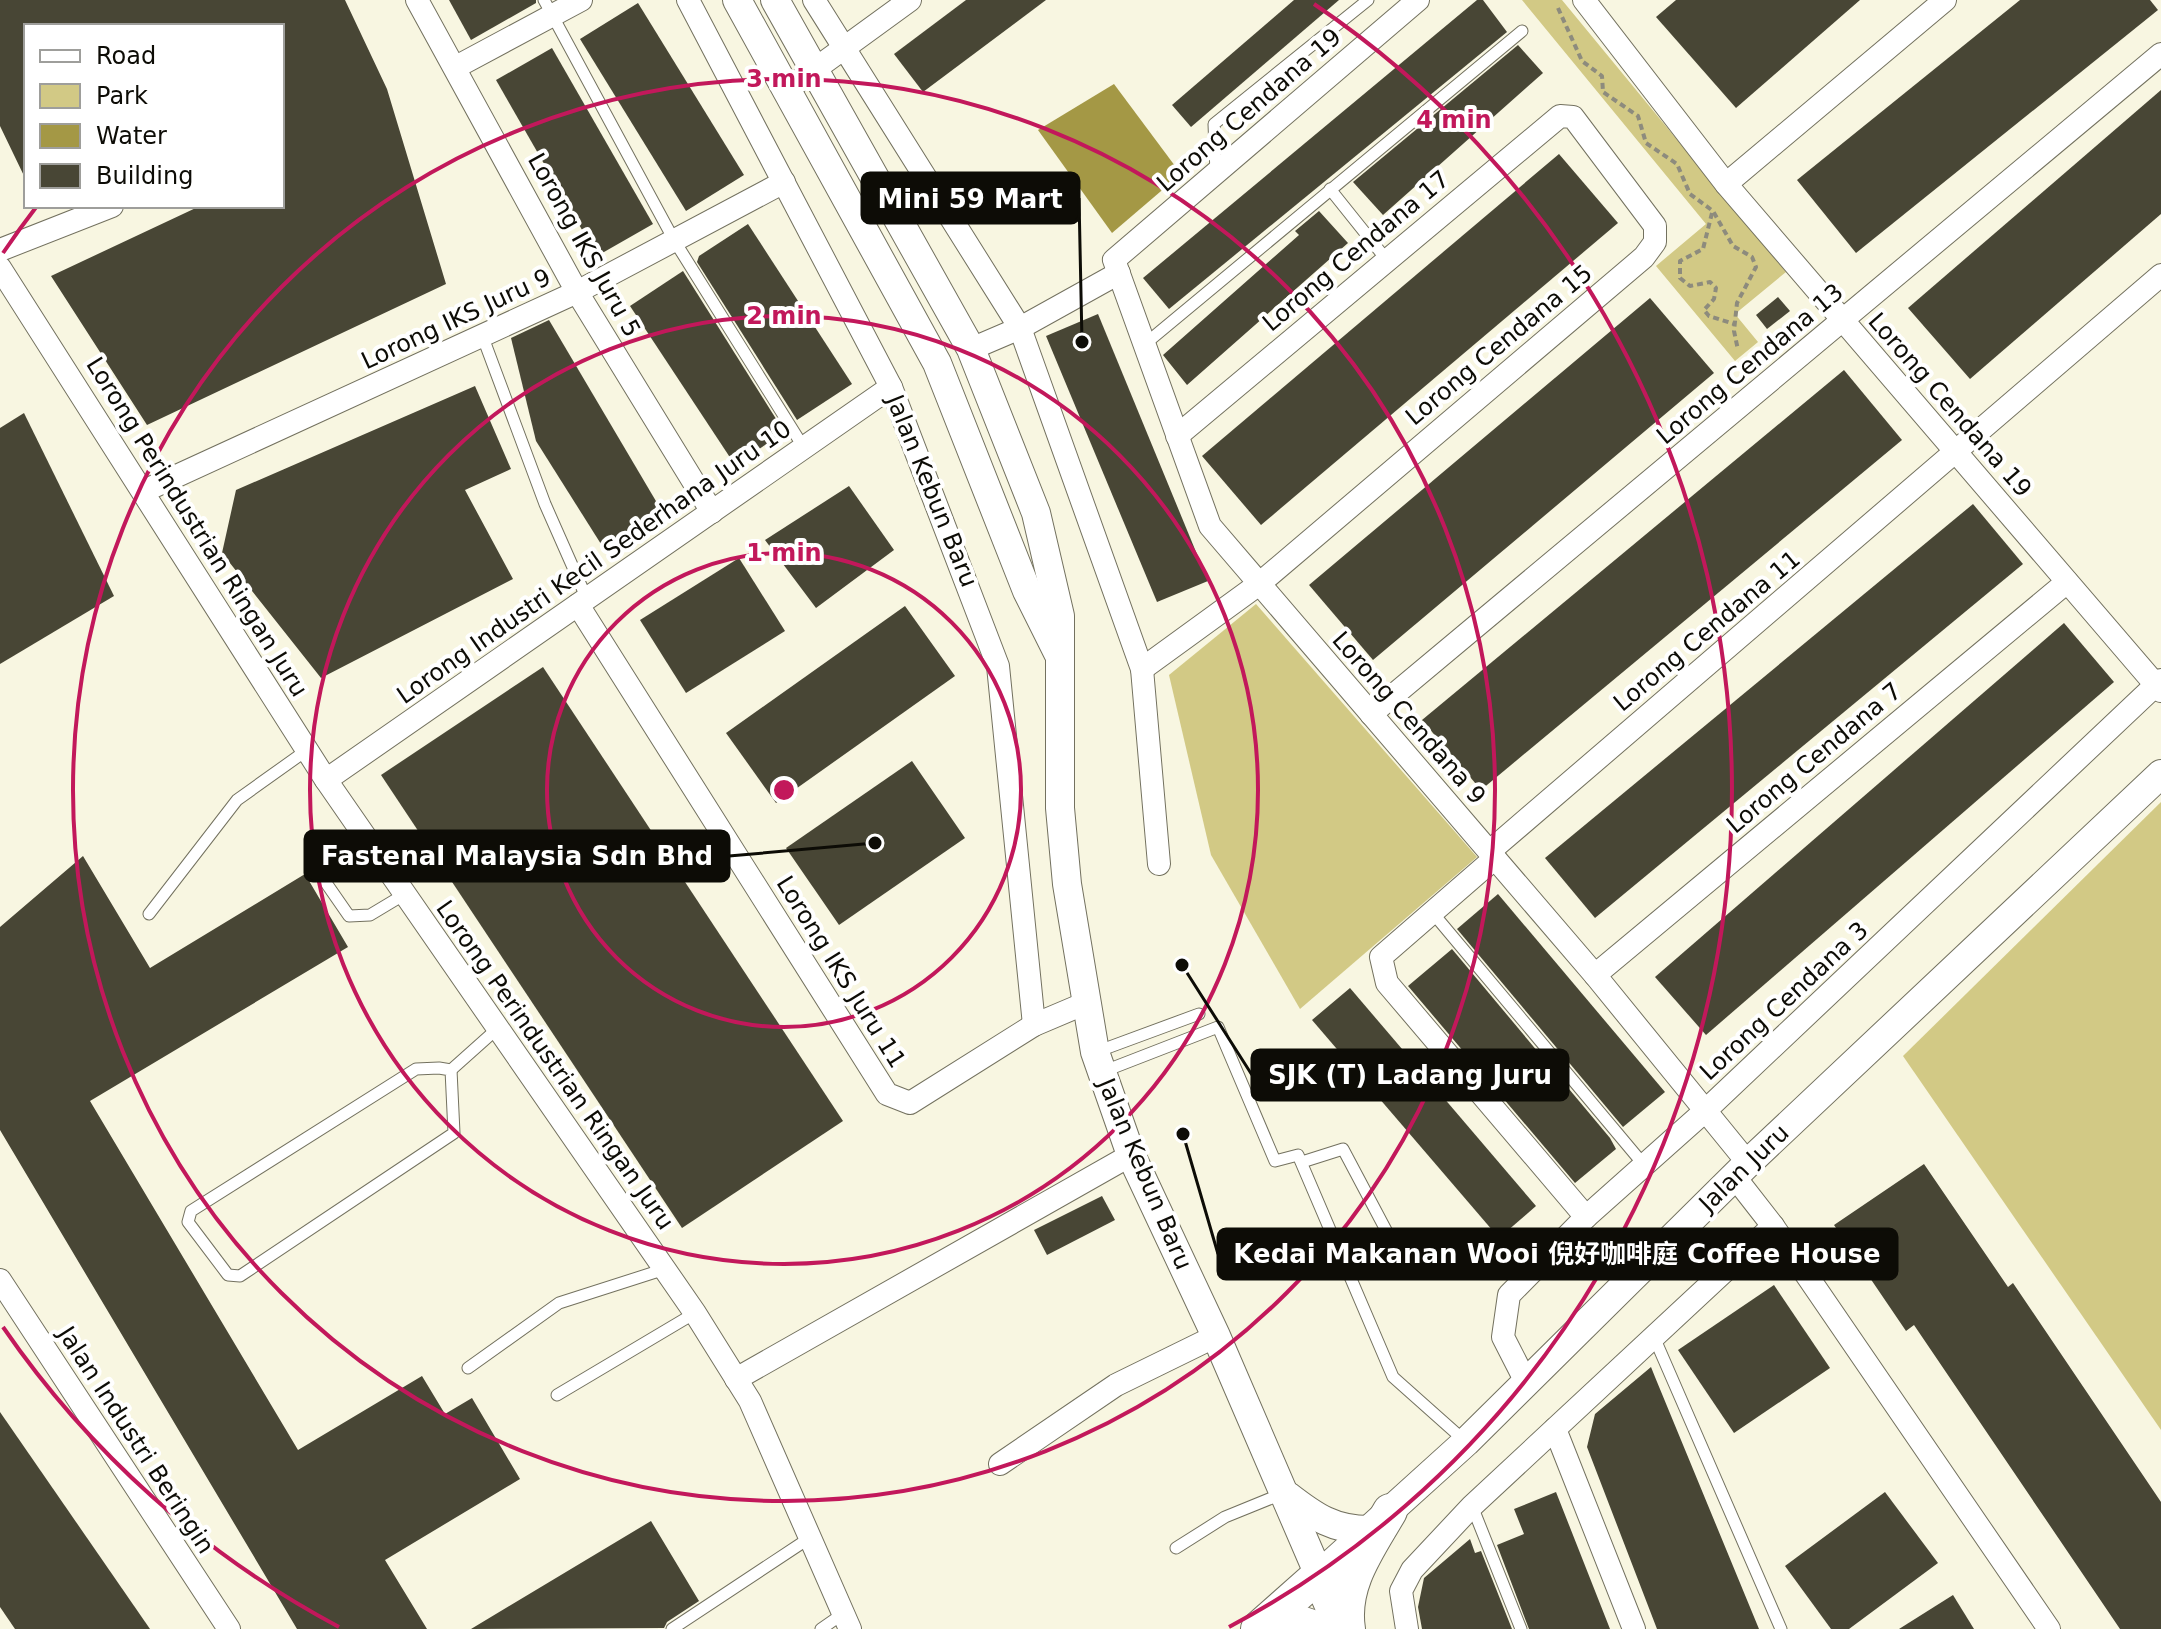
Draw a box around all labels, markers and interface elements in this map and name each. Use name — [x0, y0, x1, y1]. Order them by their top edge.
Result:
street label: Lorong Cendana 19 — [1151, 23, 1347, 197]
legend — [24, 24, 284, 208]
text: Road — [96, 42, 156, 70]
text: 3 min — [746, 65, 822, 93]
text: Park — [96, 82, 148, 110]
text: 4 min — [1416, 106, 1492, 134]
text: Water — [96, 122, 167, 150]
street label: Lorong IKS Juru 5 — [522, 148, 646, 342]
text: Building — [96, 162, 193, 190]
street label: Lorong Cendana 17 — [1257, 165, 1455, 337]
callout: Mini 59 Mart — [862, 173, 1079, 223]
text: Mini 59 Mart — [877, 184, 1063, 214]
street label: Lorong Cendana 15 — [1400, 259, 1598, 431]
street label: Lorong IKS Juru 9 — [357, 263, 555, 375]
street label: Lorong Cendana 13 — [1651, 278, 1849, 450]
text: 2 min — [746, 302, 822, 330]
street label: Lorong Cendana 19 — [1863, 307, 2037, 503]
street label: Lorong Perindustrian Ringan Juru — [80, 352, 314, 702]
street label: Jalan Kebun Baru — [880, 389, 983, 591]
street label: Lorong Industri Kecil Sederhana Juru 10 — [392, 414, 796, 710]
text: 1 min — [746, 539, 822, 567]
street label: Lorong Cendana 11 — [1608, 545, 1806, 717]
street label: Lorong Cendana 9 — [1327, 626, 1491, 810]
street label: Lorong Cendana 7 — [1721, 677, 1907, 839]
centre of rings — [770, 776, 798, 804]
callout: Fastenal Malaysia Sdn Bhd — [305, 831, 729, 881]
text: Fastenal Malaysia Sdn Bhd — [321, 841, 713, 871]
street label: Lorong IKS Juru 11 — [771, 871, 911, 1073]
street label: Lorong Perindustrian Ringan Juru — [430, 895, 680, 1235]
street label: Lorong Cendana 3 — [1694, 916, 1874, 1086]
callout: SJK (T) Ladang Juru — [1252, 1050, 1568, 1100]
text: SJK (T) Ladang Juru — [1268, 1060, 1552, 1090]
street label: Jalan Kebun Baru — [1091, 1072, 1198, 1274]
street label: Jalan Juru — [1692, 1119, 1795, 1219]
callout: Kedai Makanan Wooi 倪好咖啡庭 Coffee House — [1218, 1229, 1897, 1279]
text: Kedai Makanan Wooi 倪好咖啡庭 Coffee House — [1233, 1239, 1881, 1269]
street label: Jalan Industri Beringin — [51, 1320, 220, 1559]

